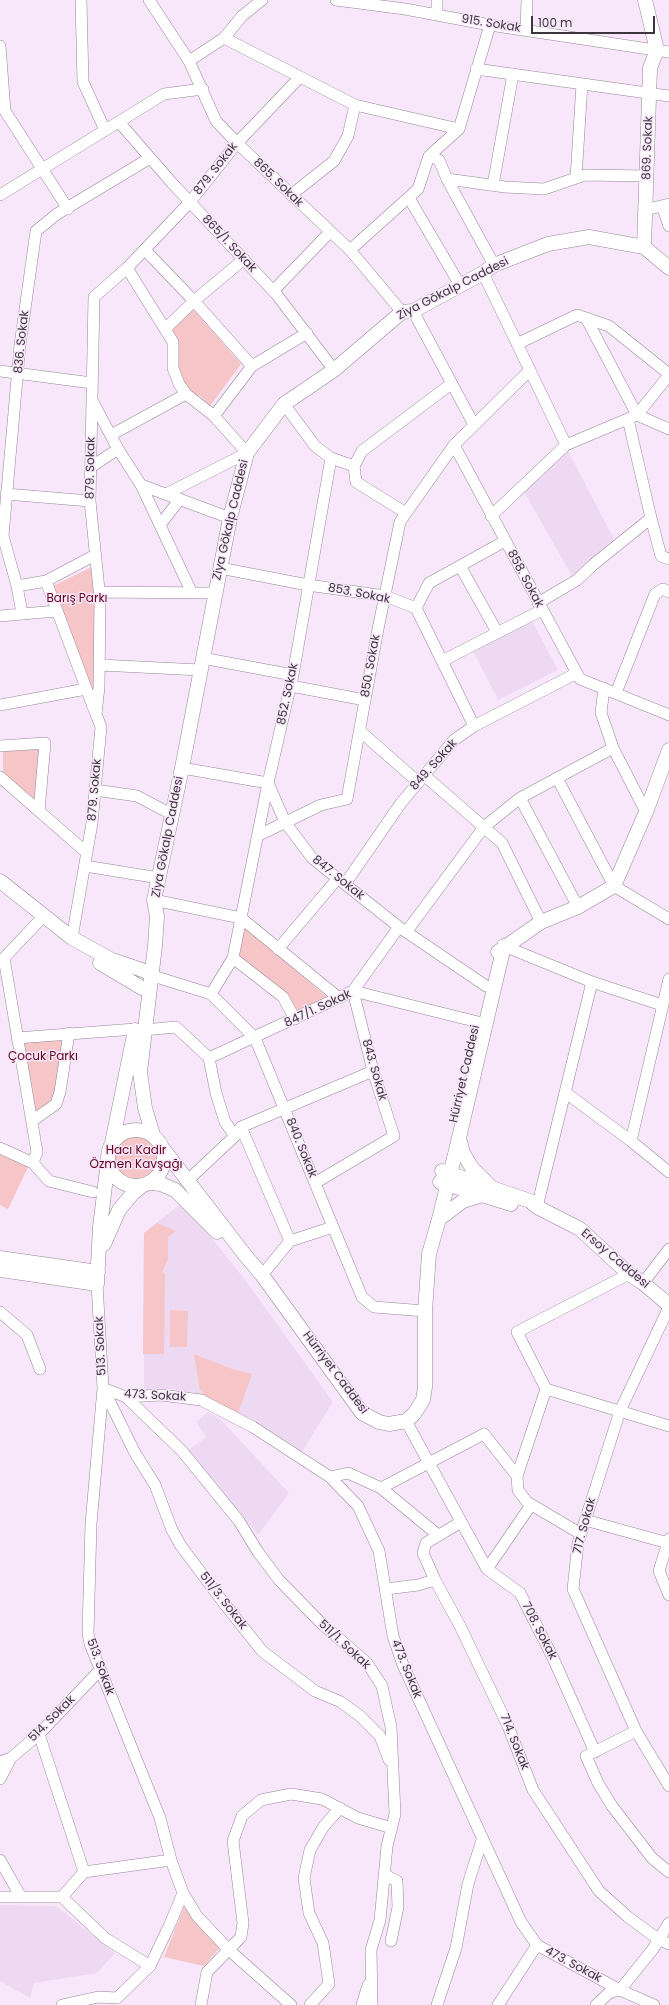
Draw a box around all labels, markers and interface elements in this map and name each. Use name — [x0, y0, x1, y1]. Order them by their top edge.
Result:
scale bar — [533, 8, 657, 34]
street label: 915. Sokak — [460, 12, 522, 36]
text: 100 m — [538, 14, 572, 31]
street label: 869. Sokak — [640, 116, 656, 180]
street label: 879. Sokak — [191, 140, 241, 198]
street label: 865. Sokak — [250, 156, 306, 210]
street label: 865/1. Sokak — [199, 212, 259, 276]
street label: Ziya Gökalp Caddesi — [395, 255, 511, 323]
street label: 836. Sokak — [12, 310, 32, 374]
street label: 879. Sokak — [83, 437, 99, 499]
street label: Ziya Gökalp Caddesi — [210, 458, 252, 582]
street label: 858. Sokak — [504, 548, 546, 610]
street label: 853. Sokak — [327, 581, 391, 607]
park label: Barış Parkı — [46, 592, 108, 606]
street label: 850. Sokak — [358, 633, 384, 699]
street label: 852. Sokak — [274, 662, 302, 726]
street label: 849. Sokak — [407, 737, 461, 793]
street label: 879. Sokak — [85, 758, 105, 822]
street label: Ziya Gökalp Caddesi — [149, 775, 187, 899]
street label: 847. Sokak — [309, 853, 367, 903]
street label: 847/1. Sokak — [282, 987, 354, 1031]
street label: Hürriyet Caddesi — [447, 1024, 483, 1124]
street label: 843. Sokak — [358, 1038, 390, 1102]
park label: Çocuk Parkı — [8, 1050, 78, 1064]
street label: 840. Sokak — [282, 1116, 320, 1180]
park label: Hacı Kadir Özmen Kavşağı — [89, 1144, 183, 1172]
street label: Ersoy Caddesi — [578, 1226, 652, 1292]
street label: 513. Sokak — [92, 1316, 110, 1376]
street label: Hürriyet Caddesi — [299, 1329, 371, 1417]
street label: 473. Sokak — [124, 1387, 186, 1405]
street label: 717. Sokak — [571, 1496, 599, 1556]
street label: 511/3. Sokak — [196, 1569, 250, 1633]
street label: 708. Sokak — [518, 1600, 560, 1662]
street label: 511/1. Sokak — [315, 1617, 373, 1673]
street label: 513. Sokak — [83, 1637, 117, 1697]
street label: 473. Sokak — [388, 1638, 424, 1700]
street label: 514. Sokak — [26, 1693, 78, 1745]
street label: 714. Sokak — [496, 1712, 532, 1772]
street label: 473. Sokak — [542, 1944, 604, 1986]

